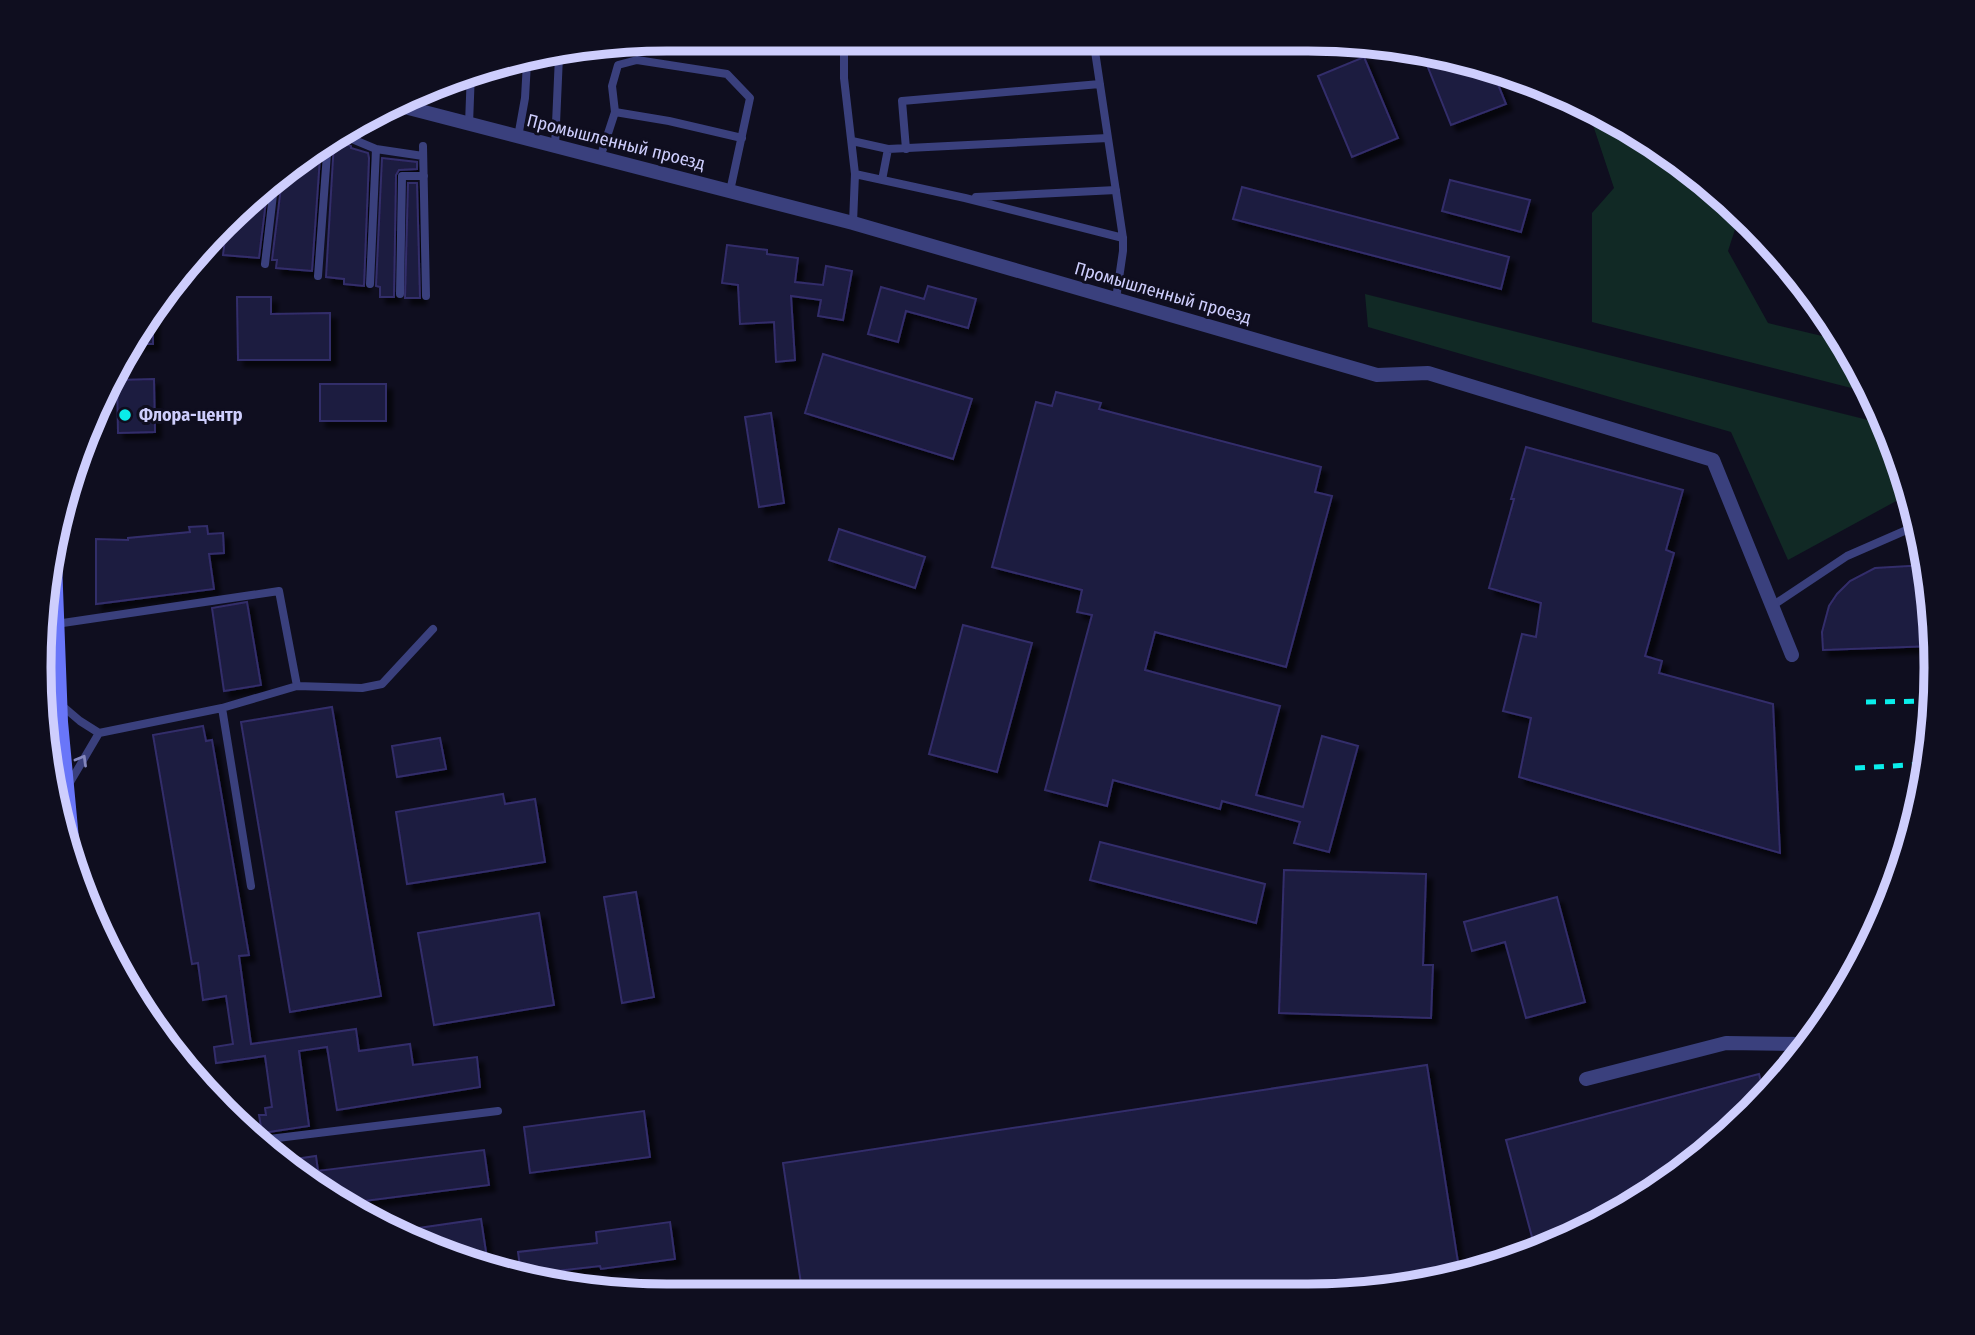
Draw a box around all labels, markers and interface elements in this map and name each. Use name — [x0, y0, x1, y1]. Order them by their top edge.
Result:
street label: Промышленный проезд — [525, 109, 707, 175]
street label: Промышленный проезд — [1072, 257, 1254, 329]
place label: Флора-центр — [139, 404, 243, 426]
marker: Флора-центр — [117, 407, 133, 423]
one-way arrow — [74, 755, 87, 768]

